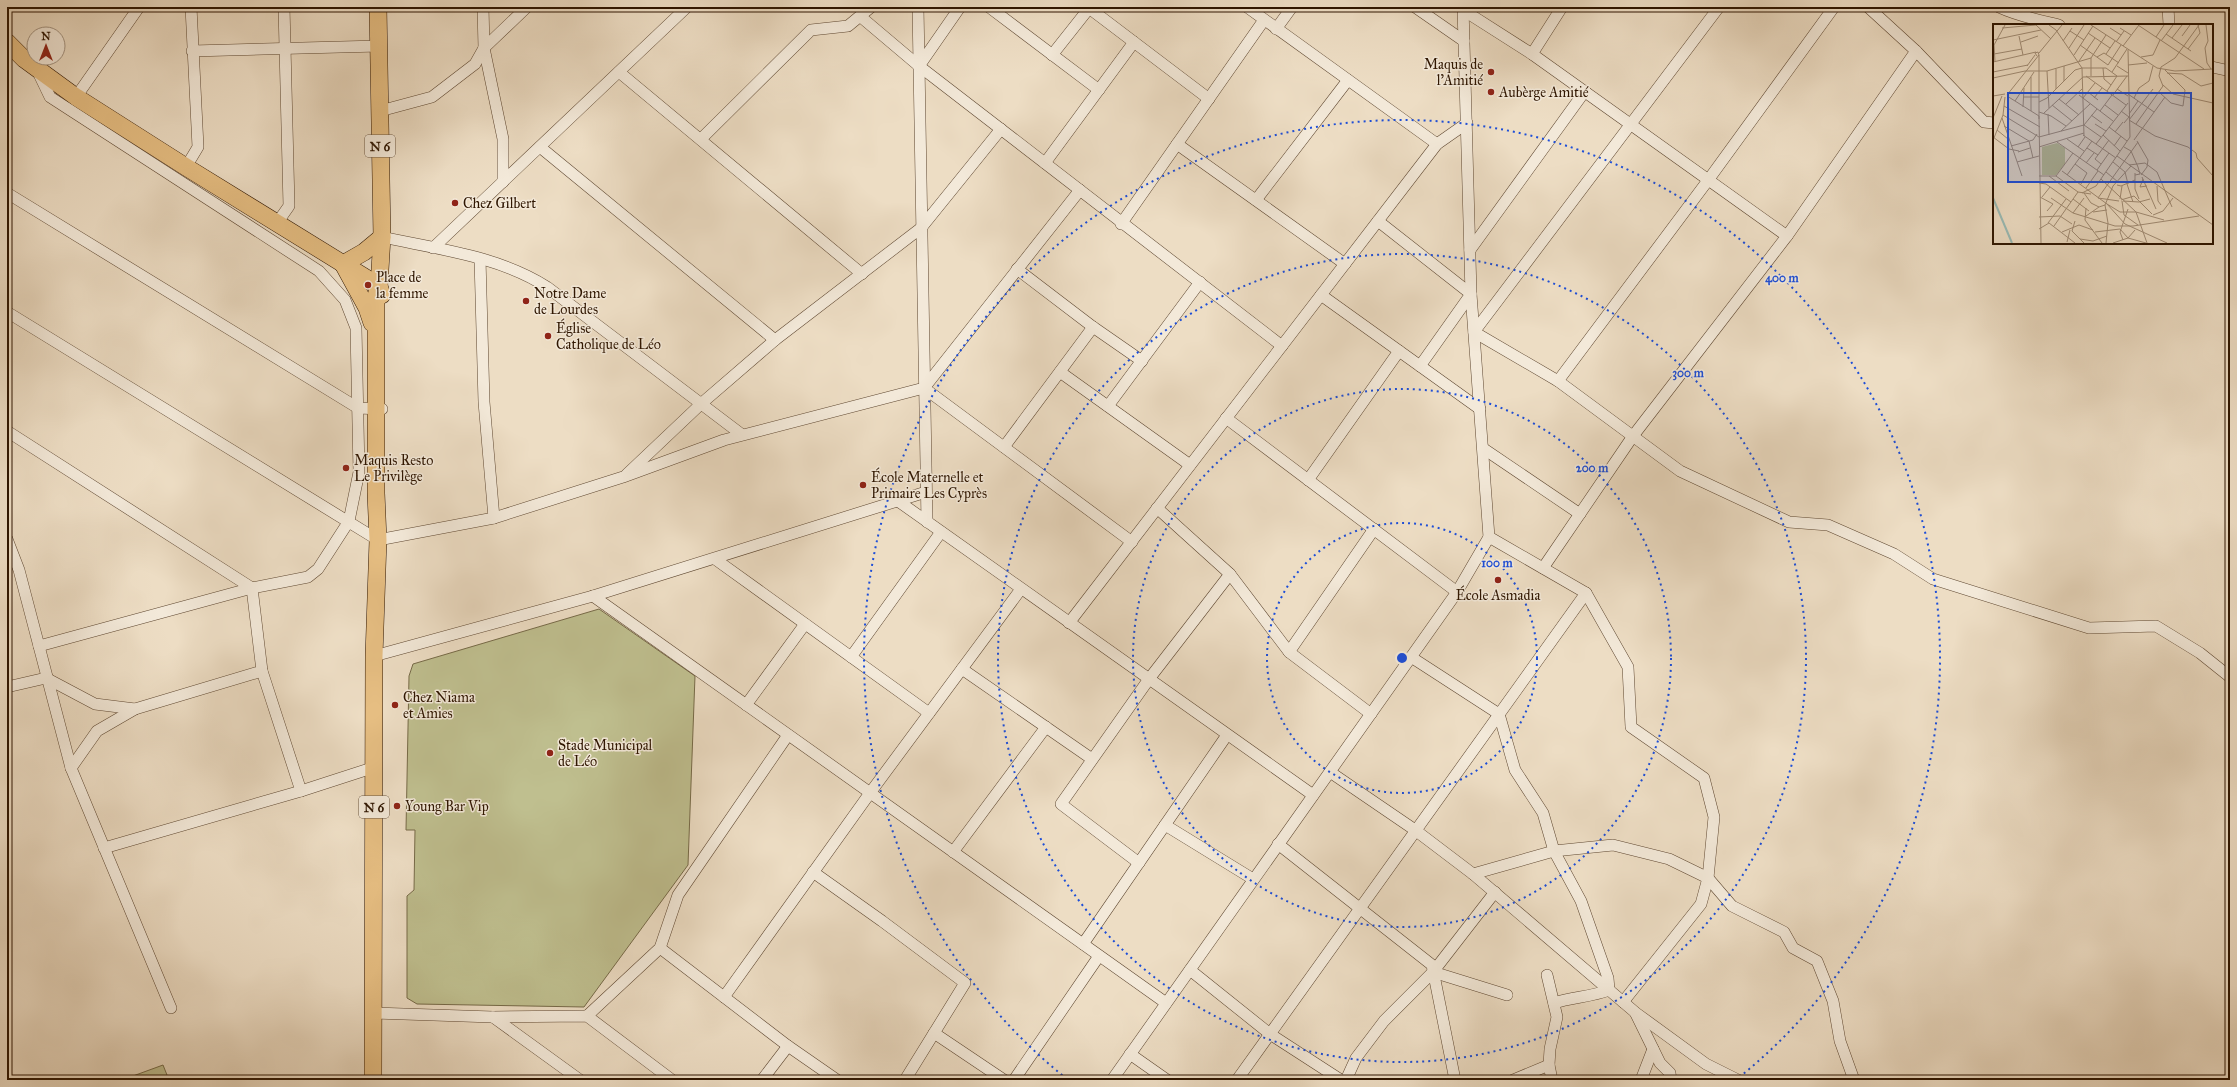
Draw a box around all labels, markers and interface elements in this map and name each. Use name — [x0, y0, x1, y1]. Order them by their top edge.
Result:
inset map — [1993, 24, 2213, 244]
north arrow — [26, 26, 66, 66]
text: N — [41, 30, 51, 43]
place label: Maquis de l'Amitié — [1424, 56, 1483, 89]
marker: Maquis de l'Amitié — [1486, 67, 1496, 77]
place label: Aubèrge Amitié — [1498, 84, 1589, 101]
marker: Aubèrge Amitié — [1486, 87, 1496, 97]
road number: N 6 — [365, 135, 395, 157]
place label: Chez Gilbert — [463, 195, 536, 212]
marker: Chez Gilbert — [450, 198, 460, 208]
place label: Place de la femme — [376, 269, 429, 302]
text: 400 m — [1765, 271, 1800, 286]
marker: Place de la femme — [363, 280, 373, 290]
place label: Notre Dame de Lourdes — [534, 285, 606, 318]
marker: Notre Dame de Lourdes — [521, 296, 531, 306]
place label: Église Catholique de Léo — [556, 318, 661, 354]
marker: Église Catholique de Léo — [543, 331, 553, 341]
text: 300 m — [1672, 366, 1705, 381]
place label: Maquis Resto Le Privilège — [354, 452, 433, 485]
text: 200 m — [1576, 461, 1609, 475]
marker: Maquis Resto Le Privilège — [341, 463, 351, 473]
place label: École Maternelle et Primaire Les Cyprès — [871, 467, 987, 502]
marker: École Maternelle et Primaire Les Cyprès — [858, 480, 868, 490]
text: 100 m — [1481, 556, 1514, 570]
marker: École Asmadia — [1493, 575, 1503, 585]
place label: École Asmadia — [1456, 585, 1540, 604]
centre of rings — [1395, 651, 1409, 665]
place label: Chez Niama et Amies — [403, 689, 475, 722]
marker: Chez Niama et Amies — [390, 700, 400, 710]
place label: Stade Municipal de Léo — [558, 737, 653, 770]
marker: Stade Municipal de Léo — [545, 748, 555, 758]
road number: N 6 — [359, 796, 389, 818]
place label: Young Bar Vip — [405, 798, 489, 815]
marker: Young Bar Vip — [392, 801, 402, 811]

